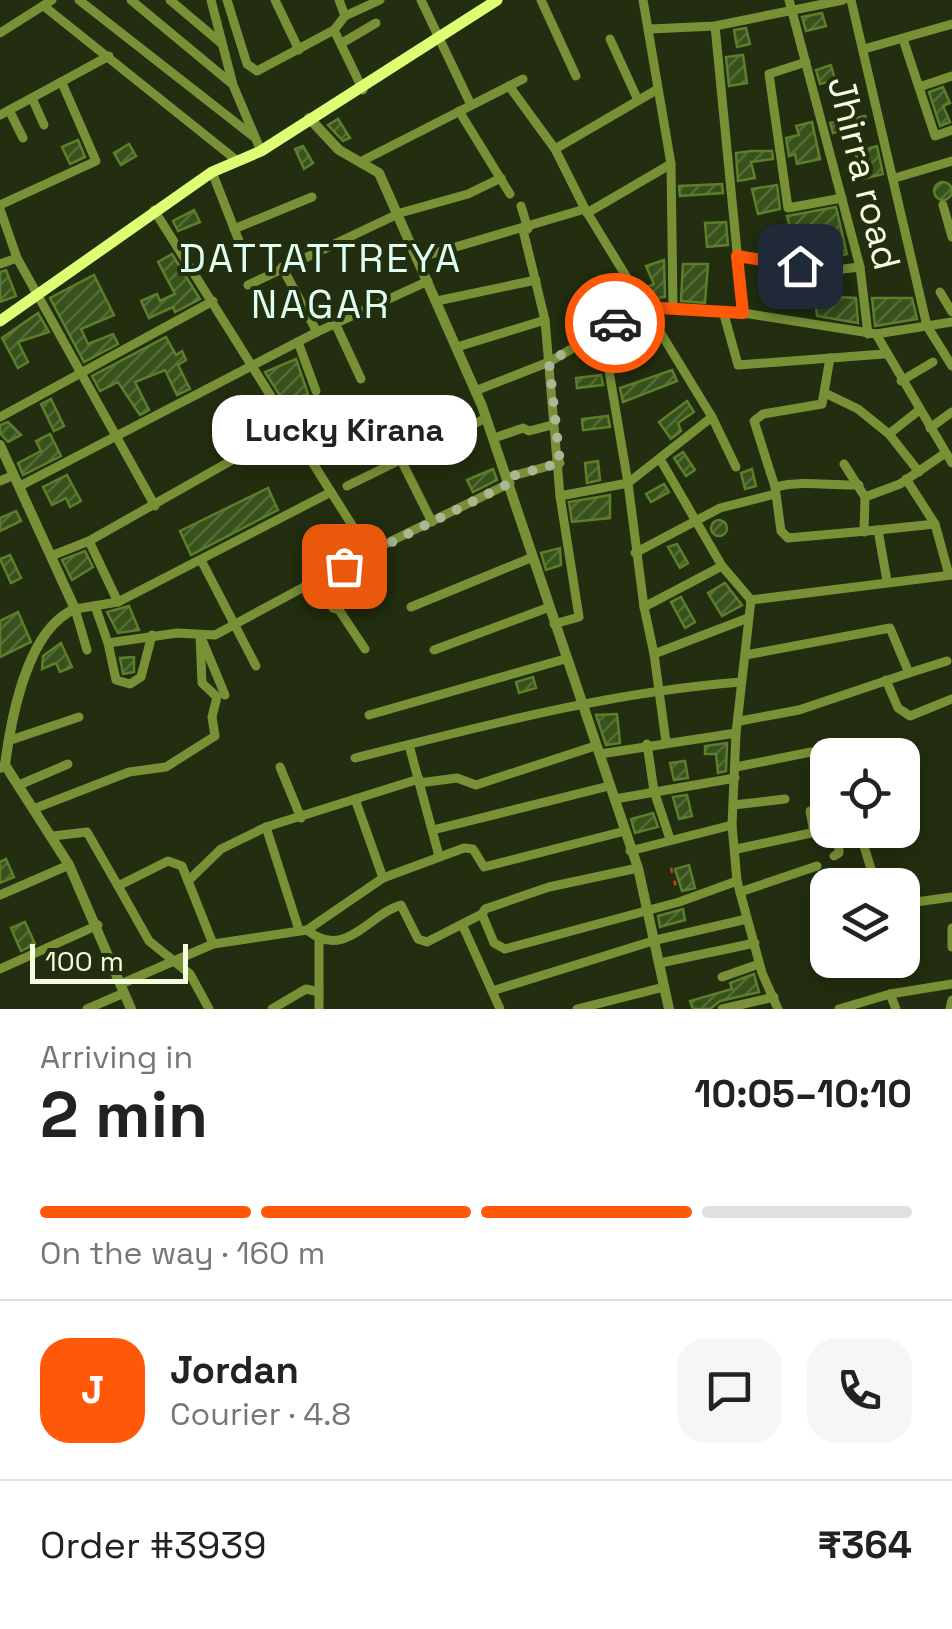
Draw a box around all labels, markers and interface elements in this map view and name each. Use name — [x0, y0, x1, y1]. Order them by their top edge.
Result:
street label: Jhirra road — [817, 71, 911, 275]
pin — [758, 224, 843, 309]
district label: DATTATTREYA NAGAR — [179, 233, 463, 330]
icon: home — [773, 239, 828, 294]
courier — [565, 273, 665, 373]
icon: car — [588, 296, 643, 351]
callout: Lucky Kirana — [212, 396, 476, 466]
text: Lucky Kirana — [245, 410, 444, 450]
pin — [302, 524, 387, 609]
icon: bag — [317, 539, 372, 594]
map controls — [810, 738, 920, 978]
button: locate — [810, 738, 920, 848]
button: layers — [810, 868, 920, 978]
scale bar — [30, 939, 188, 984]
text: 100 m — [45, 943, 124, 979]
text: Arriving in — [40, 1037, 193, 1077]
text: 10:05–10:10 — [694, 1070, 912, 1118]
text: 2 min — [40, 1073, 208, 1156]
text: On the way · 160 m — [40, 1233, 325, 1273]
button: chat — [677, 1338, 782, 1443]
button: phone — [807, 1338, 912, 1443]
text: Jordan — [170, 1346, 299, 1394]
text: J — [81, 1366, 104, 1414]
text: Courier · 4.8 — [170, 1394, 351, 1434]
text: Order #3939 — [40, 1521, 266, 1569]
text: ₹364 — [818, 1521, 912, 1569]

